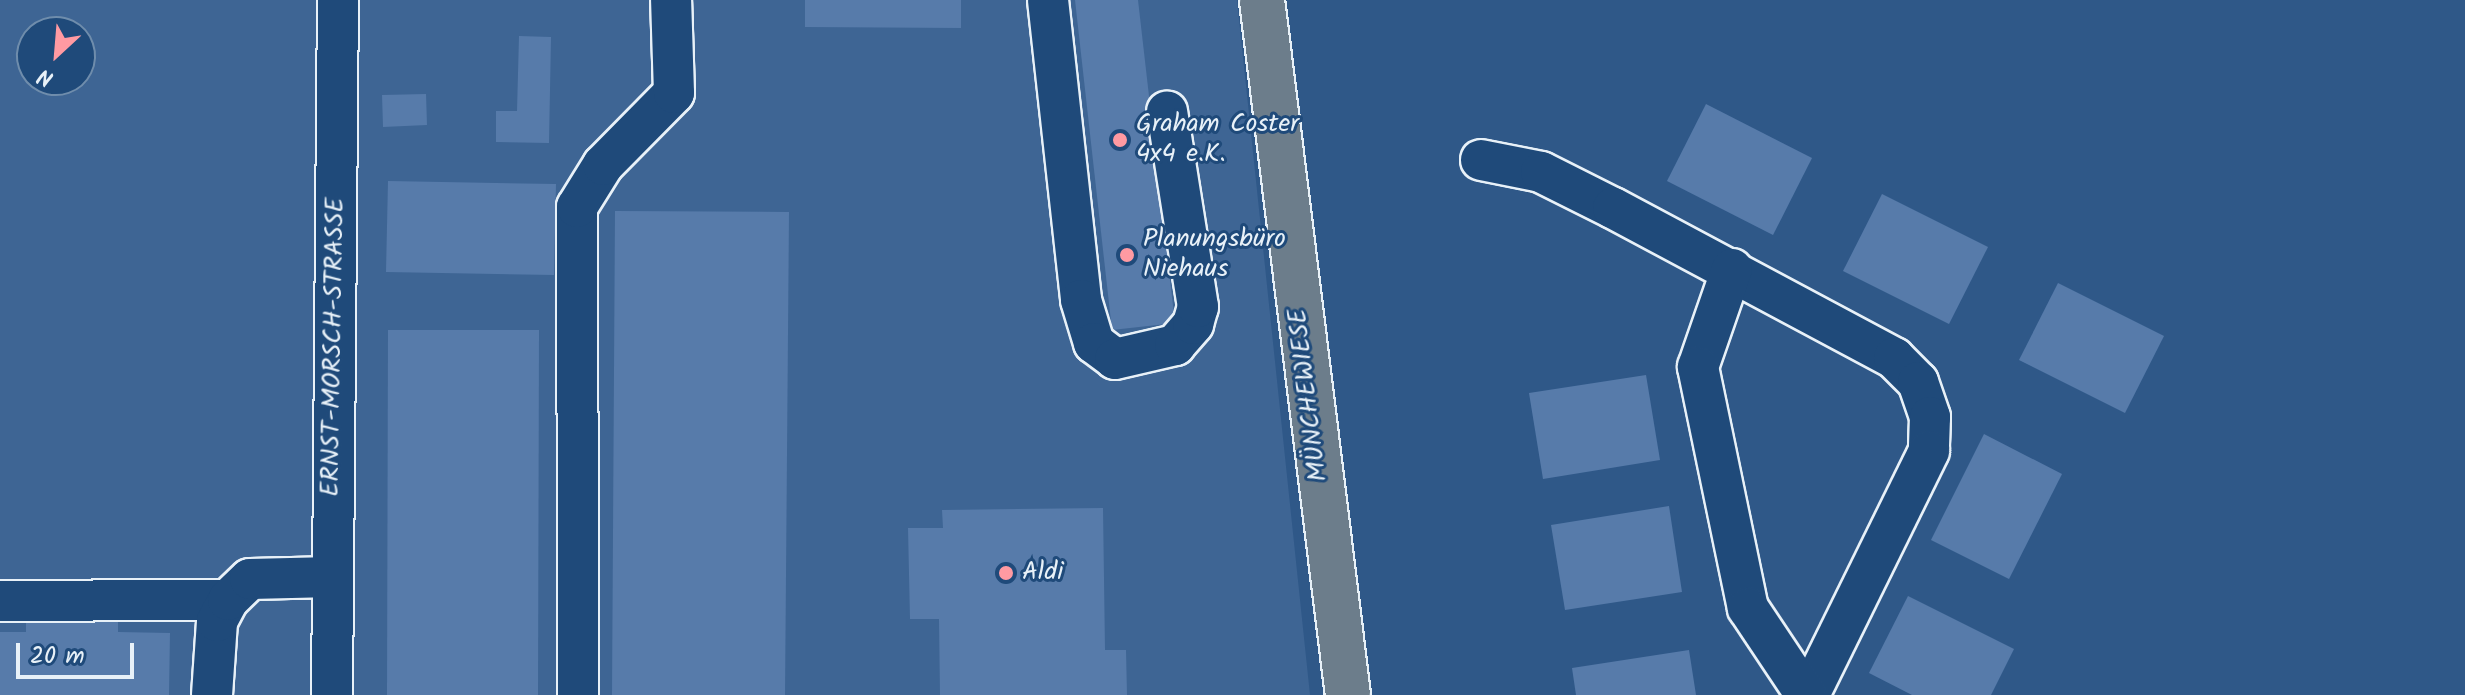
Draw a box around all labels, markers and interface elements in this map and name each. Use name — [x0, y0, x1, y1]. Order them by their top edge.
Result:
north arrow — [16, 16, 96, 96]
text: N — [32, 57, 60, 95]
place label: Graham Coster 4x4 e.K. — [1136, 109, 1299, 170]
marker: Graham Coster 4x4 e.K. — [1111, 131, 1129, 149]
street label: ERNST-MORSCH-STRASSE — [316, 197, 352, 497]
place label: Planungsbüro Niehaus — [1143, 224, 1286, 286]
marker: Planungsbüro Niehaus — [1118, 246, 1136, 264]
street label: MÜNCHEWIESE — [1283, 307, 1335, 483]
place label: Aldi — [1022, 557, 1063, 589]
marker: Aldi — [997, 564, 1015, 582]
scale bar — [20, 627, 138, 677]
text: 20 m — [30, 637, 85, 676]

